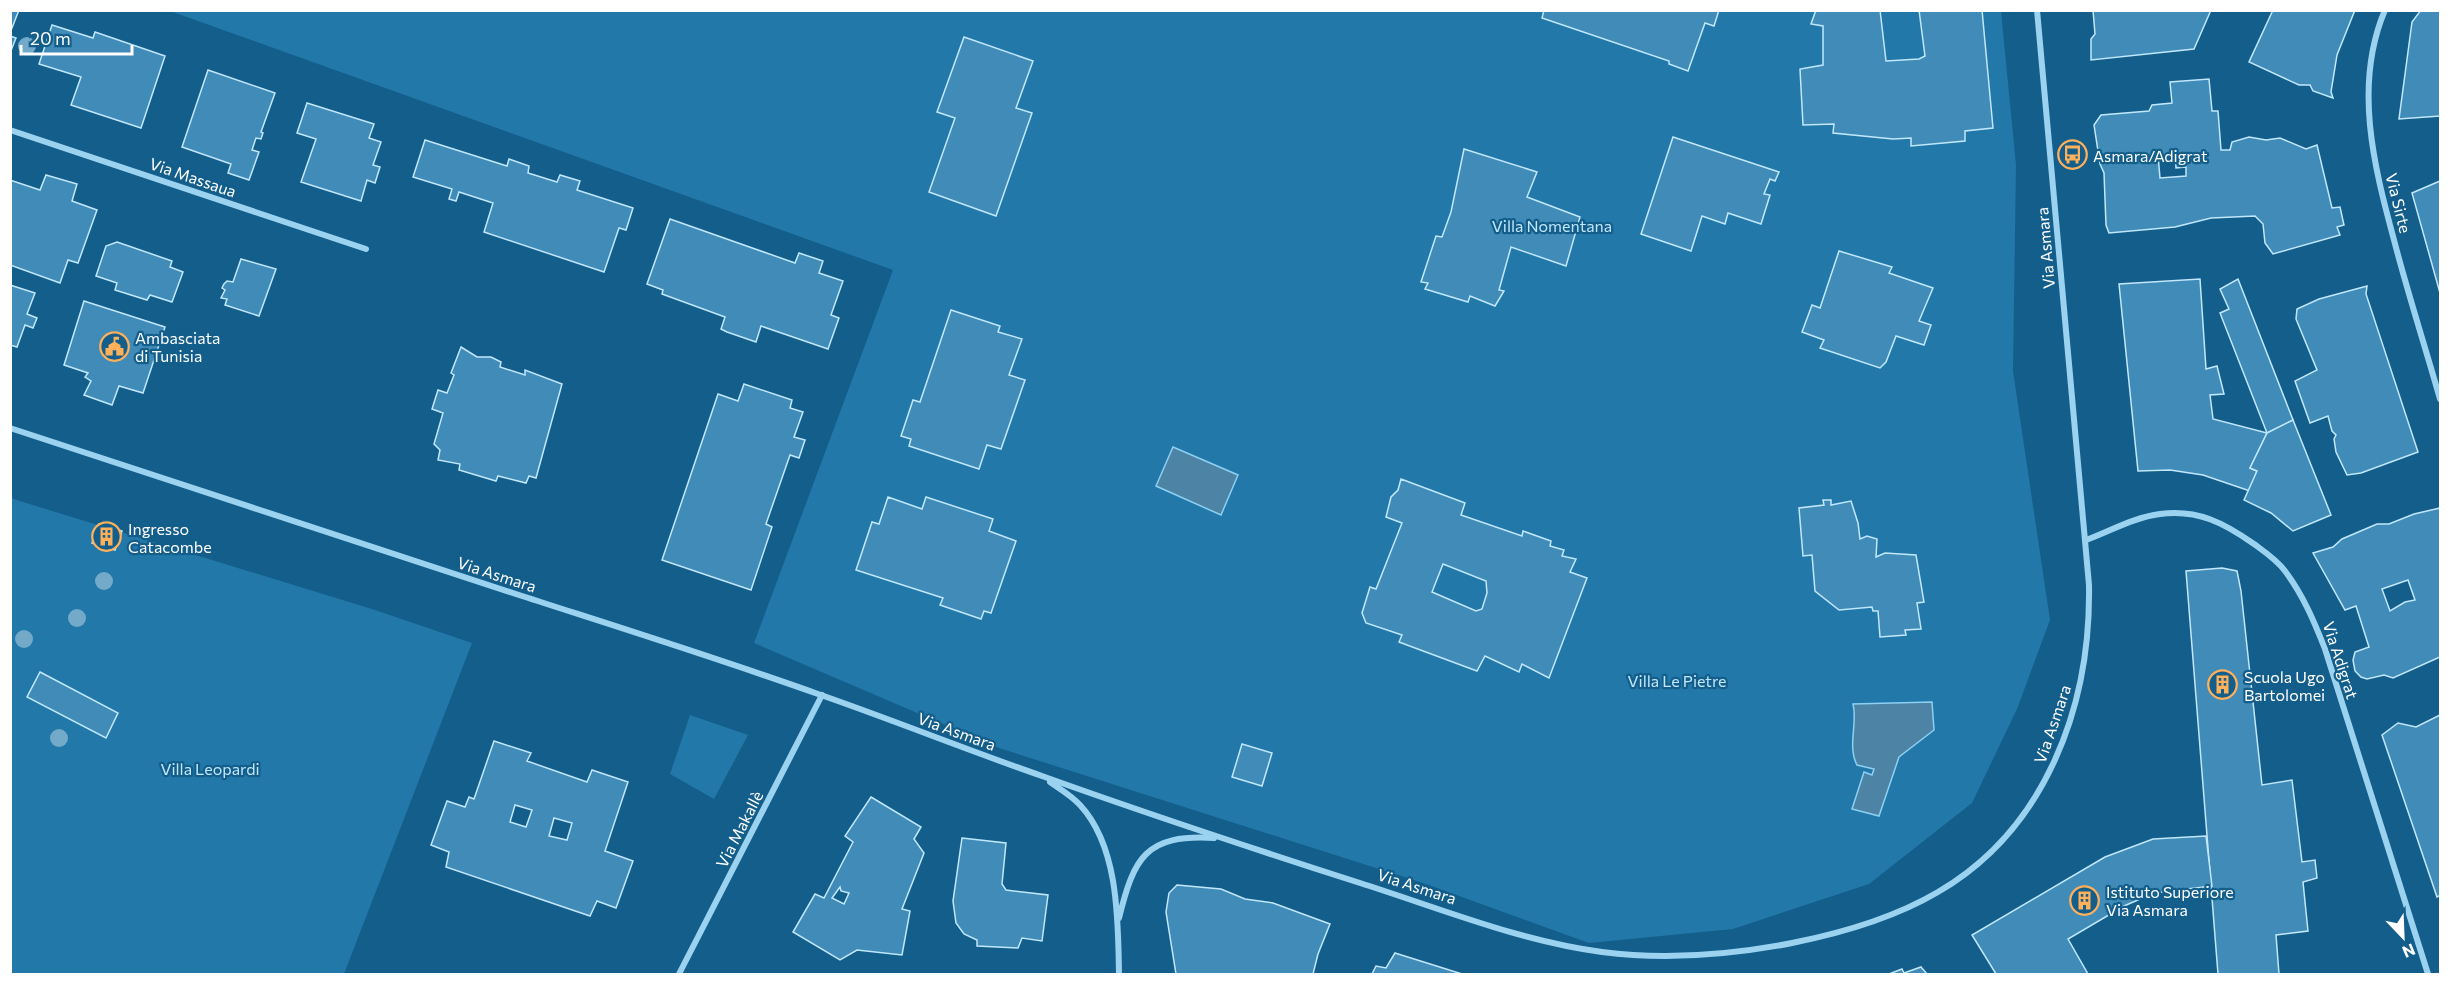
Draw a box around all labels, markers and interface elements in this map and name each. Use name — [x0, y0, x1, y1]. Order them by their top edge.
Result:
scale bar — [21, 18, 132, 56]
text: 20 m — [30, 27, 71, 49]
bus stop icon: Asmara/Adigrat — [2056, 139, 2088, 171]
place label: Asmara/Adigrat — [2093, 146, 2208, 165]
street label: Via Massaua — [147, 153, 239, 201]
street label: Via Sirte — [2382, 171, 2416, 235]
street label: Via Asmara — [2032, 206, 2058, 290]
park label: Villa Nomentana — [1492, 216, 1612, 235]
place label: Ambasciata di Tunisia — [135, 328, 220, 365]
public building icon: Ambasciata di Tunisia — [98, 330, 130, 362]
place label: Ingresso Catacombe — [128, 519, 212, 556]
building icon: Ingresso Catacombe — [91, 521, 123, 553]
street label: Via Asmara — [455, 552, 539, 596]
street label: Via Adigrat — [2320, 619, 2363, 702]
place label: Scuola Ugo Bartolomei — [2244, 667, 2325, 704]
building icon: Scuola Ugo Bartolomei — [2207, 669, 2239, 701]
park label: Villa Le Pietre — [1628, 671, 1726, 690]
street label: Via Asmara — [2030, 682, 2074, 766]
street label: Via Asmara — [915, 708, 999, 754]
park label: Villa Leopardi — [160, 759, 260, 778]
street label: Via Makallè — [712, 787, 766, 871]
street label: Via Asmara — [1375, 864, 1459, 908]
place label: Istituto Superiore Via Asmara — [2106, 882, 2234, 919]
building icon: Istituto Superiore Via Asmara — [2069, 884, 2101, 916]
north arrow — [2373, 907, 2433, 967]
text: N — [2400, 940, 2418, 962]

